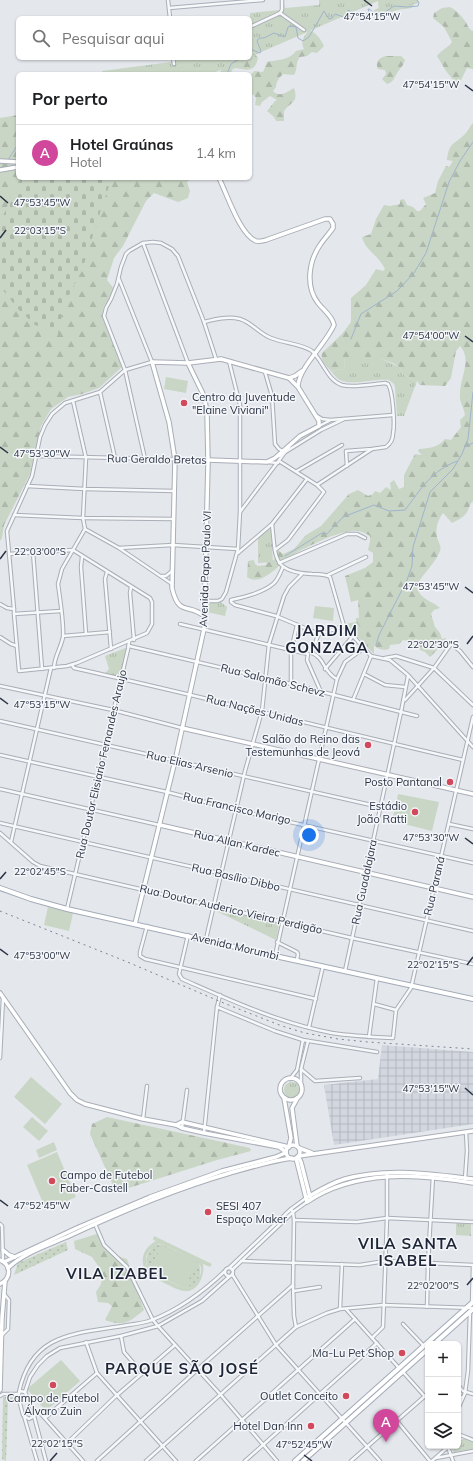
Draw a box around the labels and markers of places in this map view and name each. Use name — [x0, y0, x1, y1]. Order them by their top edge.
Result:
place label: Centro da Juventude "Elaine Viviani" — [192, 390, 296, 417]
marker: Centro da Juventude "Elaine Viviani" — [179, 398, 189, 408]
place label: Salão do Reino das Testemunhas de Jeová — [246, 732, 360, 759]
marker: Salão do Reino das Testemunhas de Jeová — [363, 740, 373, 750]
place label: Posto Pantanal — [364, 775, 442, 789]
marker: Posto Pantanal — [445, 777, 455, 787]
place label: Estádio João Ratti — [357, 799, 407, 826]
marker: Estádio João Ratti — [410, 807, 420, 817]
place label: Campo de Futebol Faber-Castell — [60, 1168, 153, 1195]
marker: Campo de Futebol Faber-Castell — [47, 1176, 57, 1186]
place label: SESI 407 Espaço Maker — [216, 1199, 287, 1226]
marker: SESI 407 Espaço Maker — [203, 1207, 213, 1217]
place label: Ma-Lu Pet Shop — [312, 1346, 394, 1360]
marker: Ma-Lu Pet Shop — [397, 1348, 407, 1358]
marker: Campo de Futebol Álvaro Zuin — [48, 1380, 58, 1390]
place label: Outlet Conceito — [260, 1389, 338, 1403]
place label: Campo de Futebol Álvaro Zuin — [7, 1391, 99, 1418]
marker: Outlet Conceito — [341, 1391, 351, 1401]
pin: A — [373, 1409, 399, 1442]
place label: Hotel Dan Inn — [233, 1419, 303, 1433]
marker: Hotel Dan Inn — [306, 1421, 316, 1431]

